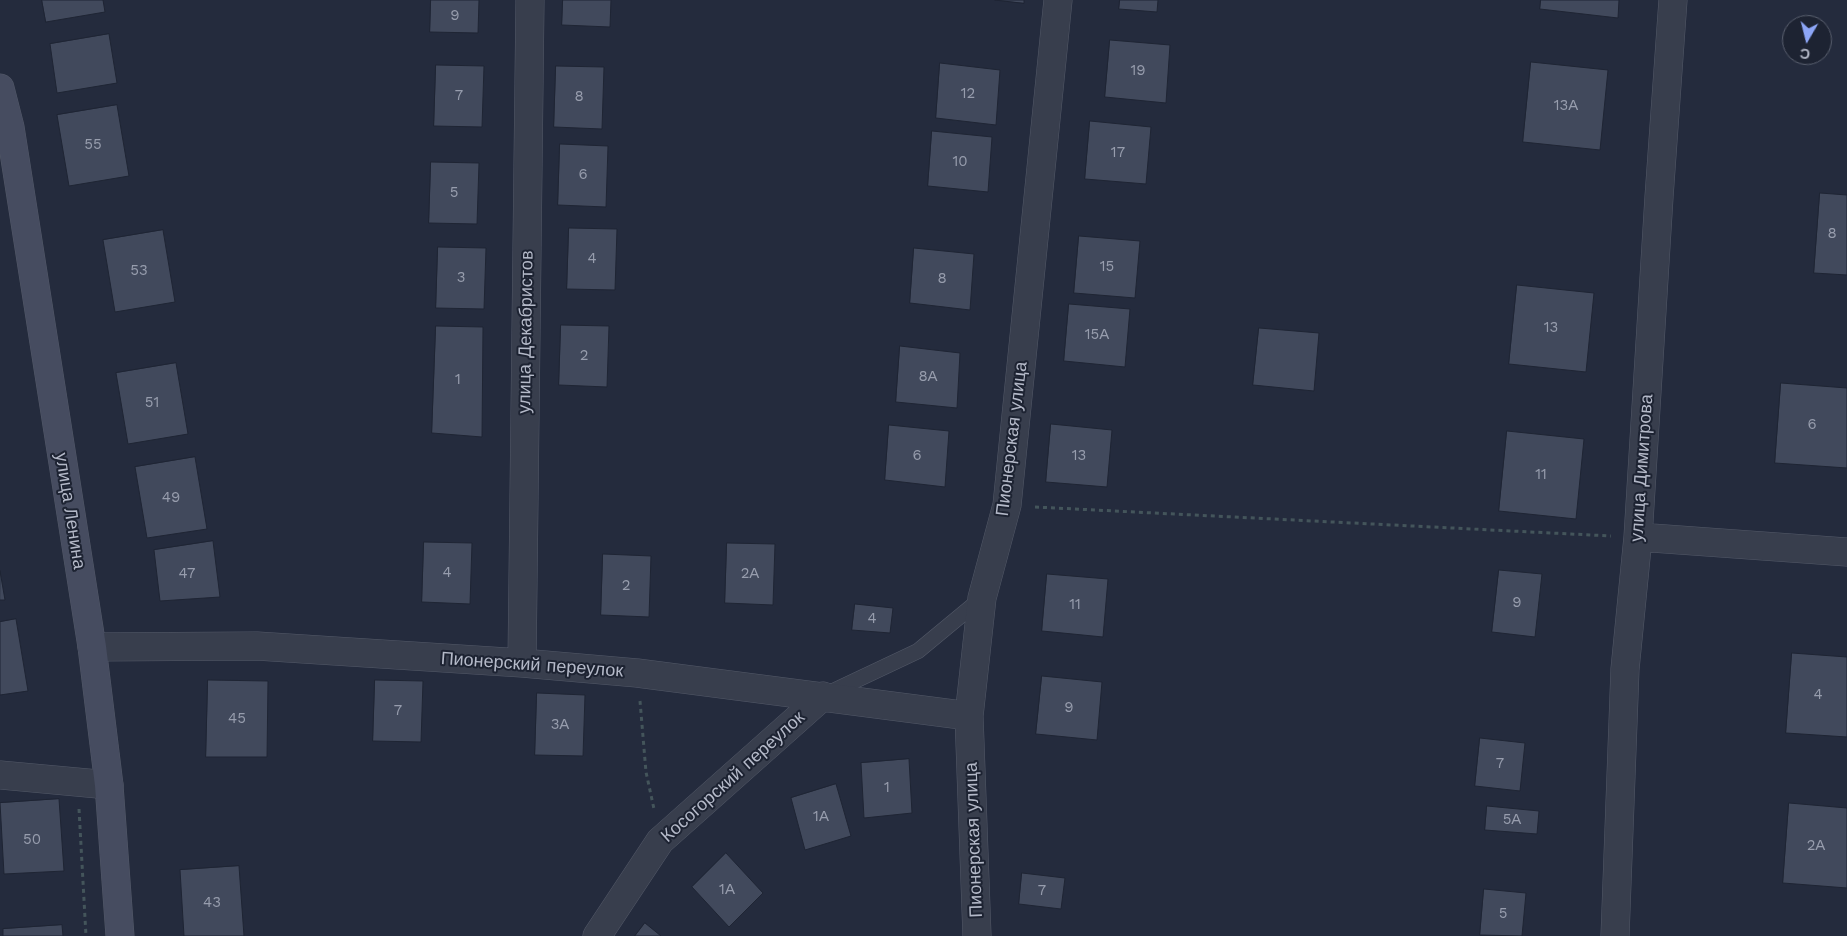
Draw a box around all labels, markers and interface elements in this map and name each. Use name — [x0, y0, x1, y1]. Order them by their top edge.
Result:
house number: 9 — [450, 7, 460, 25]
north arrow — [1782, 15, 1832, 65]
text: С — [1799, 45, 1811, 62]
house number: 19 — [1130, 62, 1146, 80]
house number: 12 — [961, 85, 975, 103]
house number: 7 — [455, 87, 463, 105]
house number: 8 — [574, 88, 584, 106]
house number: 13А — [1554, 97, 1578, 115]
house number: 55 — [84, 136, 102, 154]
house number: 17 — [1111, 144, 1125, 162]
house number: 10 — [952, 153, 968, 171]
house number: 6 — [578, 166, 588, 184]
house number: 5 — [450, 184, 458, 202]
house number: 8 — [1827, 225, 1837, 243]
street label: улица Декабристов — [514, 250, 538, 414]
house number: 4 — [587, 250, 597, 268]
house number: 15 — [1100, 258, 1114, 276]
house number: 53 — [130, 262, 148, 280]
house number: 3 — [457, 269, 465, 287]
house number: 8 — [937, 270, 947, 288]
house number: 13 — [1544, 319, 1558, 337]
house number: 15А — [1085, 326, 1109, 344]
house number: 2 — [580, 347, 588, 365]
street label: Пионерская улица — [992, 360, 1032, 518]
house number: 8А — [918, 368, 938, 386]
house number: 1 — [455, 371, 461, 389]
street label: улица Димитрова — [1626, 393, 1658, 543]
house number: 51 — [145, 394, 159, 412]
house number: 6 — [1807, 416, 1817, 434]
house number: 6 — [912, 447, 922, 465]
house number: 13 — [1072, 447, 1086, 465]
street label: улица Ленина — [50, 451, 90, 571]
house number: 11 — [1535, 466, 1547, 484]
house number: 49 — [162, 489, 180, 507]
house number: 4 — [442, 564, 452, 582]
house number: 47 — [179, 565, 195, 583]
house number: 2А — [741, 565, 759, 583]
house number: 2 — [622, 577, 630, 595]
house number: 9 — [1512, 594, 1522, 612]
house number: 11 — [1069, 596, 1081, 614]
house number: 4 — [867, 610, 877, 628]
street label: Пионерский переулок — [440, 648, 624, 682]
house number: 4 — [1813, 686, 1823, 704]
house number: 9 — [1064, 699, 1074, 717]
house number: 7 — [394, 702, 402, 720]
street label: Косогорский переулок — [657, 707, 809, 847]
house number: 45 — [228, 710, 246, 728]
house number: 3А — [551, 716, 569, 734]
house number: 7 — [1496, 755, 1504, 773]
street label: Пионерская улица — [960, 762, 988, 918]
house number: 1 — [884, 779, 890, 797]
house number: 1А — [813, 808, 829, 826]
house number: 5А — [1503, 811, 1521, 829]
house number: 50 — [23, 831, 41, 849]
house number: 2А — [1807, 837, 1825, 855]
house number: 1А — [719, 881, 735, 899]
house number: 7 — [1038, 882, 1046, 900]
house number: 43 — [203, 894, 221, 912]
house number: 5 — [1499, 905, 1507, 923]

